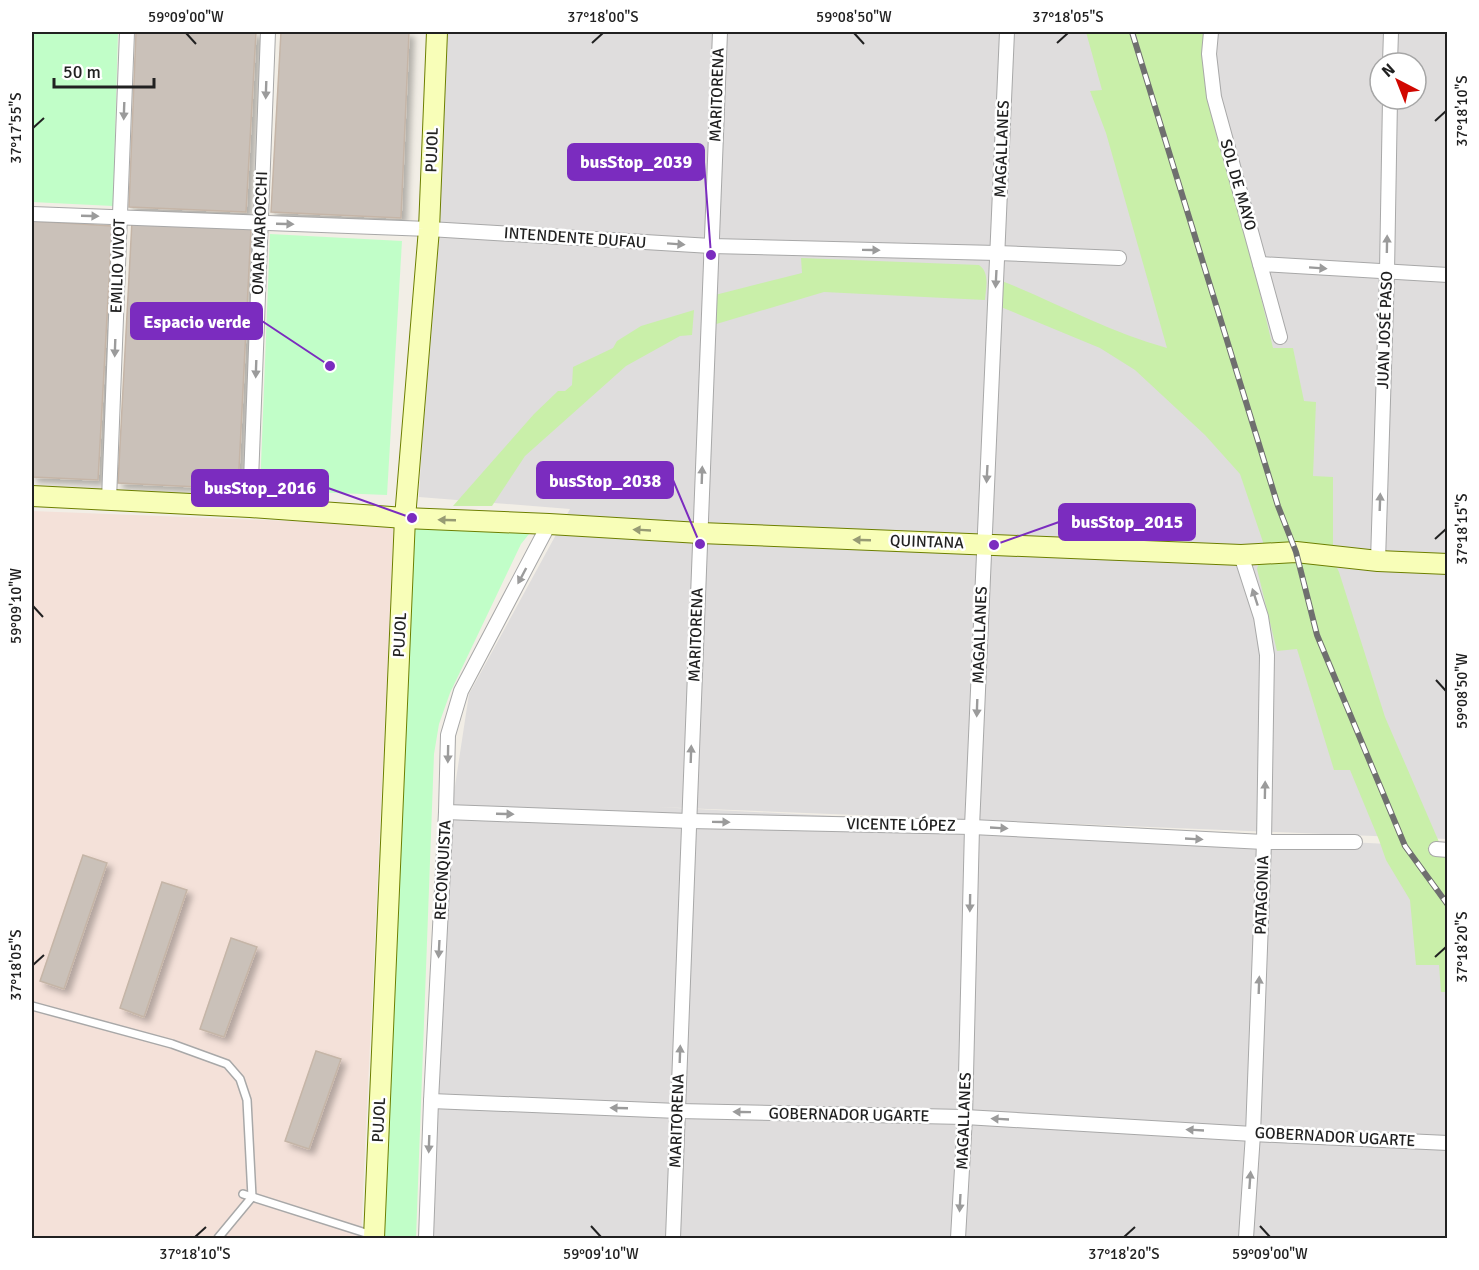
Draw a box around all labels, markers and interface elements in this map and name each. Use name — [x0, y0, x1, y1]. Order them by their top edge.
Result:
text: 59°09'00"W — [148, 8, 224, 26]
text: 37°18'00"S — [567, 8, 639, 26]
text: 59°08'50"W — [816, 8, 892, 26]
text: 37°18'05"S — [1032, 8, 1104, 26]
street label: MARITORENA — [705, 47, 729, 142]
scale bar — [54, 51, 154, 89]
north arrow — [1368, 51, 1428, 111]
text: N — [1378, 59, 1399, 82]
text: 50 m — [63, 61, 101, 83]
text: 37°18'10"S — [1453, 75, 1471, 147]
one-way arrow — [261, 80, 270, 99]
text: 37°17'55"S — [7, 92, 25, 164]
street label: MAGALLANES — [990, 100, 1014, 198]
one-way arrow — [120, 101, 129, 120]
street label: PUJOL — [421, 127, 443, 173]
street label: SOL DE MAYO — [1215, 137, 1261, 233]
callout: busStop_2039 — [568, 144, 704, 180]
text: busStop_2039 — [580, 151, 692, 173]
street label: OMAR MAROCCHI — [248, 171, 272, 295]
one-way arrow — [80, 211, 99, 220]
street label: EMILIO VIVOT — [106, 218, 130, 314]
one-way arrow — [275, 219, 294, 228]
street label: INTENDENTE DUFAU — [503, 223, 647, 253]
one-way arrow — [1382, 235, 1392, 254]
one-way arrow — [666, 240, 685, 249]
one-way arrow — [861, 245, 880, 255]
one-way arrow — [1308, 263, 1327, 272]
one-way arrow — [991, 269, 1000, 288]
street label: JUAN JOSÉ PASO — [1373, 271, 1397, 389]
callout: Espacio verde — [131, 303, 262, 339]
text: Espacio verde — [143, 311, 251, 333]
one-way arrow — [111, 338, 120, 357]
one-way arrow — [251, 359, 260, 378]
callout: busStop_2038 — [537, 462, 673, 498]
one-way arrow — [982, 464, 991, 483]
one-way arrow — [698, 465, 707, 484]
callout: busStop_2016 — [192, 470, 328, 506]
text: busStop_2038 — [549, 470, 661, 492]
text: busStop_2016 — [204, 477, 316, 499]
one-way arrow — [1375, 493, 1384, 512]
text: 37°18'15"S — [1453, 493, 1471, 565]
callout: busStop_2015 — [1059, 504, 1195, 540]
text: busStop_2015 — [1071, 511, 1183, 533]
one-way arrow — [437, 515, 456, 524]
one-way arrow — [632, 525, 651, 534]
street label: QUINTANA — [890, 531, 965, 553]
one-way arrow — [853, 535, 872, 544]
text: 59°09'10"W — [7, 568, 25, 644]
one-way arrow — [517, 568, 527, 585]
street label: MAGALLANES — [968, 586, 992, 684]
street label: MARITORENA — [684, 587, 708, 682]
one-way arrow — [1249, 588, 1259, 606]
street label: PUJOL — [389, 612, 411, 658]
text: 59°08'50"W — [1453, 653, 1471, 729]
one-way arrow — [972, 698, 981, 717]
one-way arrow — [443, 745, 452, 764]
one-way arrow — [687, 745, 696, 764]
one-way arrow — [1260, 781, 1269, 800]
one-way arrow — [495, 810, 514, 819]
street label: VICENTE LÓPEZ — [846, 814, 956, 836]
one-way arrow — [711, 817, 730, 827]
street label: RECONQUISTA — [430, 819, 456, 921]
one-way arrow — [990, 824, 1009, 833]
one-way arrow — [1185, 834, 1204, 843]
street label: PATAGONIA — [1251, 855, 1273, 935]
one-way arrow — [965, 893, 975, 912]
text: 37°18'20"S — [1453, 911, 1471, 983]
text: 37°18'05"S — [7, 929, 25, 1001]
one-way arrow — [434, 939, 444, 958]
one-way arrow — [1254, 976, 1263, 995]
one-way arrow — [675, 1045, 684, 1064]
street label: MAGALLANES — [952, 1072, 976, 1170]
street label: MARITORENA — [665, 1073, 689, 1168]
street label: PUJOL — [368, 1097, 390, 1143]
one-way arrow — [610, 1104, 629, 1113]
street label: GOBERNADOR UGARTE — [768, 1104, 930, 1126]
one-way arrow — [733, 1107, 752, 1117]
one-way arrow — [991, 1115, 1010, 1124]
street label: GOBERNADOR UGARTE — [1254, 1123, 1416, 1151]
one-way arrow — [1186, 1126, 1205, 1135]
one-way arrow — [425, 1134, 434, 1153]
one-way arrow — [1246, 1171, 1255, 1190]
one-way arrow — [956, 1193, 965, 1212]
text: 37°18'10"S — [159, 1245, 231, 1263]
text: 59°09'10"W — [563, 1245, 639, 1263]
text: 37°18'20"S — [1088, 1245, 1160, 1263]
text: 59°09'00"W — [1232, 1245, 1308, 1263]

